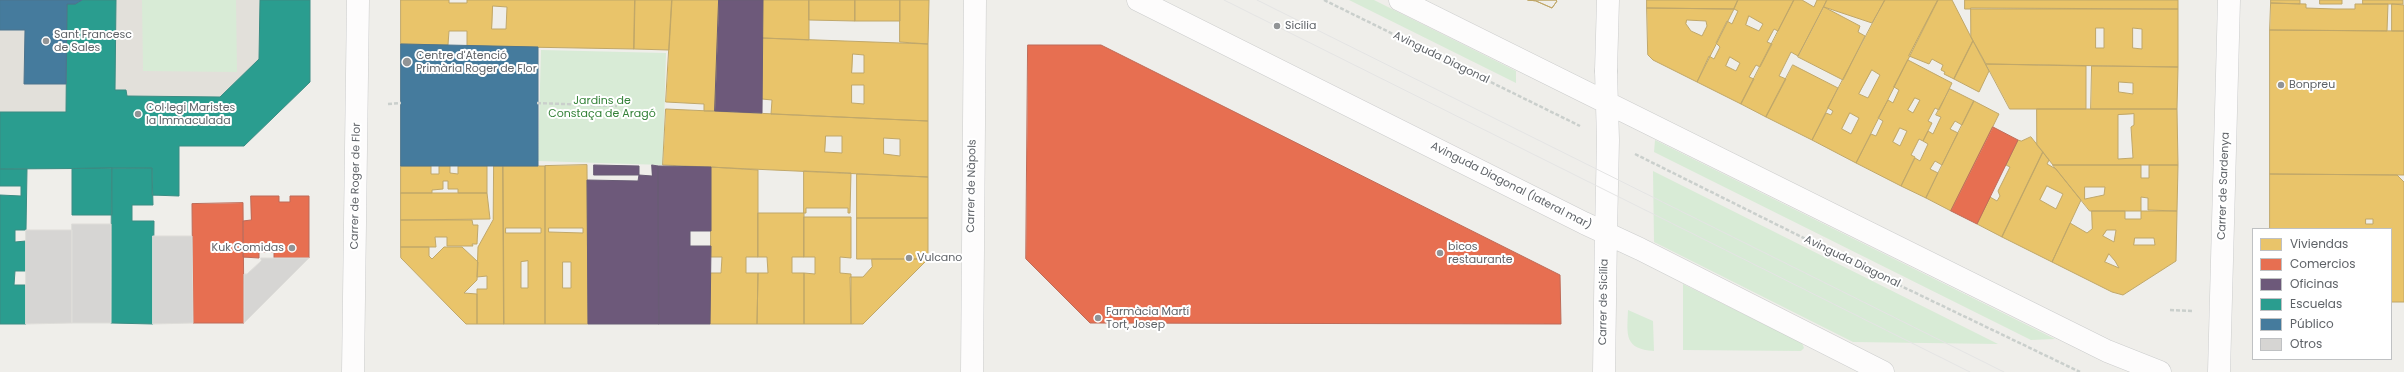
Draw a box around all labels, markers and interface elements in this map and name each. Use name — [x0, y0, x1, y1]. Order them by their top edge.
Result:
place label: Sicília — [1285, 19, 1316, 33]
marker: Sicília — [1272, 21, 1282, 31]
place label: Sant Francesc de Sales — [54, 28, 132, 54]
street label: Avinguda Diagonal — [1391, 29, 1491, 87]
marker: Sant Francesc de Sales — [41, 36, 51, 46]
place label: Centre d'Atenció Primària Roger de Flor — [416, 49, 537, 75]
marker: Centre d'Atenció Primària Roger de Flor — [401, 56, 413, 68]
place label: Bonpreu — [2289, 78, 2335, 92]
marker: Bonpreu — [2276, 80, 2286, 90]
park label: Jardins de Constaça de Aragó — [548, 94, 656, 120]
place label: Col·legi Maristes la Immaculada — [146, 101, 235, 127]
marker: Col·legi Maristes la Immaculada — [133, 109, 143, 119]
street label: Carrer de Roger de Flor — [348, 122, 364, 250]
street label: Carrer de Sardenya — [2216, 132, 2232, 240]
street label: Carrer de Nàpols — [965, 139, 979, 233]
street label: Avinguda Diagonal (lateral mar) — [1428, 139, 1594, 233]
legend — [2252, 228, 2392, 360]
street label: Avinguda Diagonal — [1802, 233, 1902, 291]
text: Viviendas — [2290, 235, 2348, 252]
place label: bicos restaurante — [1448, 240, 1513, 266]
place label: Kuk Comidas — [212, 241, 284, 255]
marker: Kuk Comidas — [287, 243, 297, 253]
marker: bicos restaurante — [1435, 248, 1445, 258]
place label: Vulcano — [917, 251, 962, 265]
marker: Vulcano — [904, 253, 914, 263]
text: Comercios — [2290, 255, 2355, 272]
street label: Carrer de Sicília — [1597, 259, 1611, 345]
text: Oficinas — [2290, 275, 2339, 292]
text: Escuelas — [2290, 295, 2342, 312]
place label: Farmàcia Martí Tort, Josep — [1106, 305, 1189, 331]
marker: Farmàcia Martí Tort, Josep — [1093, 313, 1103, 323]
text: Público — [2290, 315, 2334, 332]
text: Otros — [2290, 335, 2322, 352]

